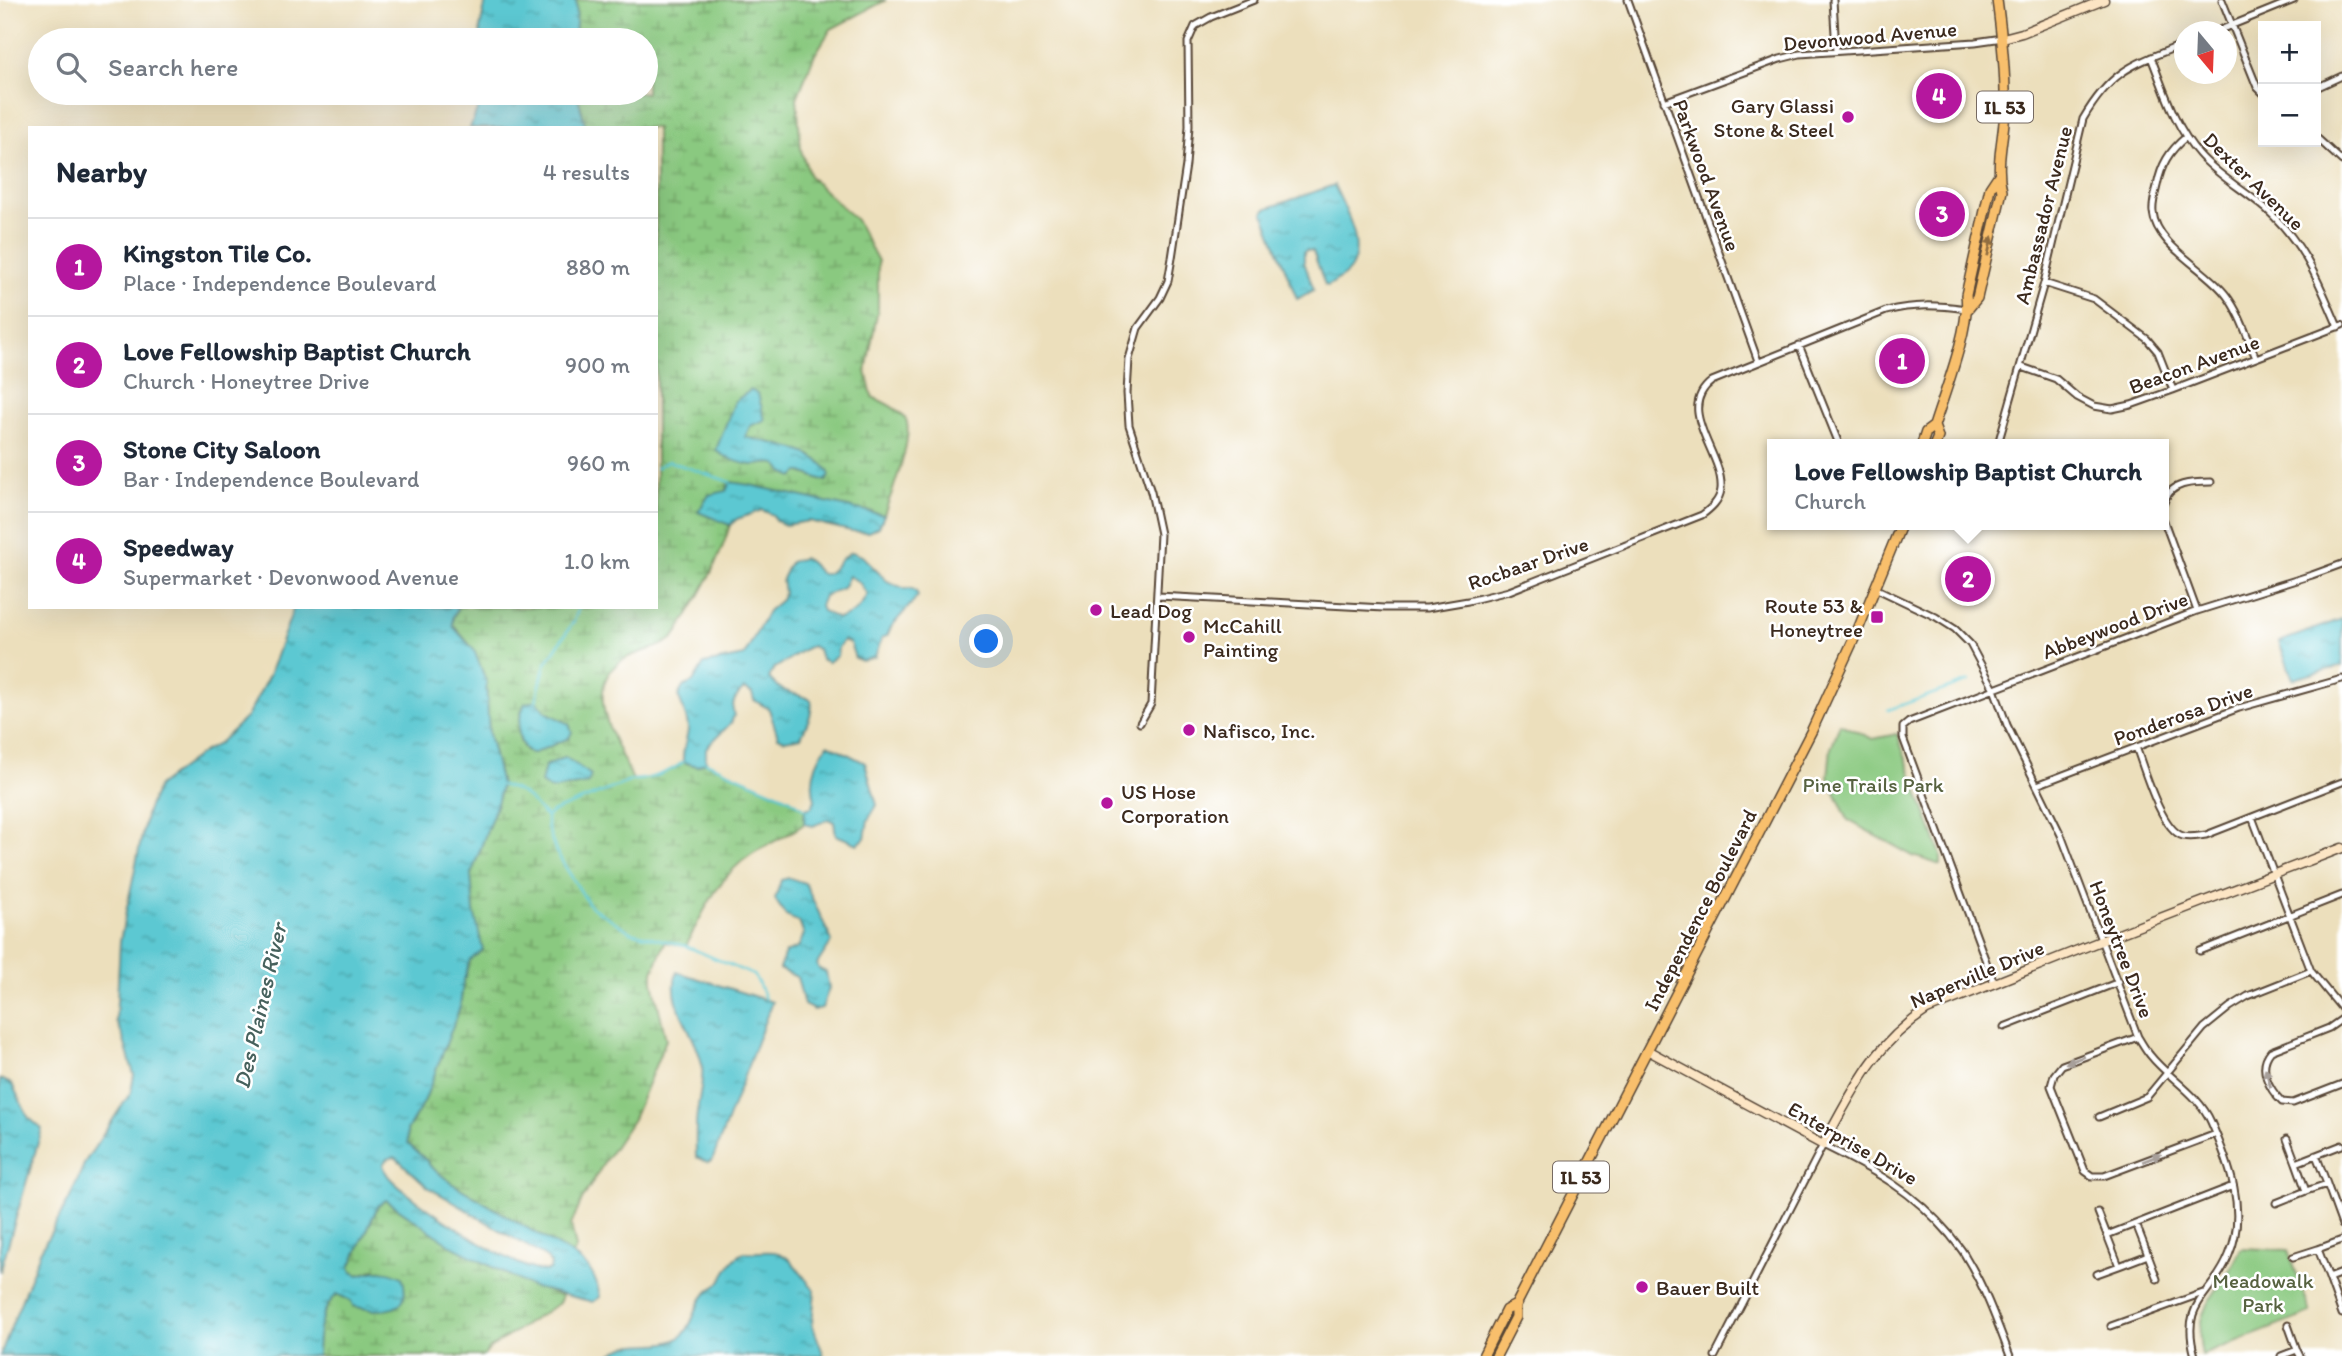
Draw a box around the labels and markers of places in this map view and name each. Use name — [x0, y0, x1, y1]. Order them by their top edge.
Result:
pin: 4 — [1916, 70, 1962, 122]
place label: Gary Glassi Stone & Steel — [1714, 93, 1834, 142]
marker: Gary Glassi Stone & Steel — [1840, 109, 1856, 125]
pin: 3 — [1919, 188, 1965, 240]
pin: 1 — [1879, 335, 1925, 387]
pin: 2 — [1945, 553, 1991, 605]
place label: Route 53 & Honeytree — [1765, 593, 1863, 642]
place label: Lead Dog — [1110, 598, 1192, 623]
marker: Lead Dog — [1088, 602, 1104, 618]
marker: Route 53 & Honeytree — [1869, 609, 1885, 625]
place label: McCahill Painting — [1203, 613, 1282, 662]
marker: McCahill Painting — [1181, 629, 1197, 645]
place label: Nafisco, Inc. — [1203, 718, 1315, 743]
marker: Nafisco, Inc. — [1181, 722, 1197, 738]
place label: US Hose Corporation — [1121, 779, 1229, 828]
marker: US Hose Corporation — [1099, 795, 1115, 811]
place label: Bauer Built — [1656, 1275, 1759, 1300]
marker: Bauer Built — [1634, 1279, 1650, 1295]

